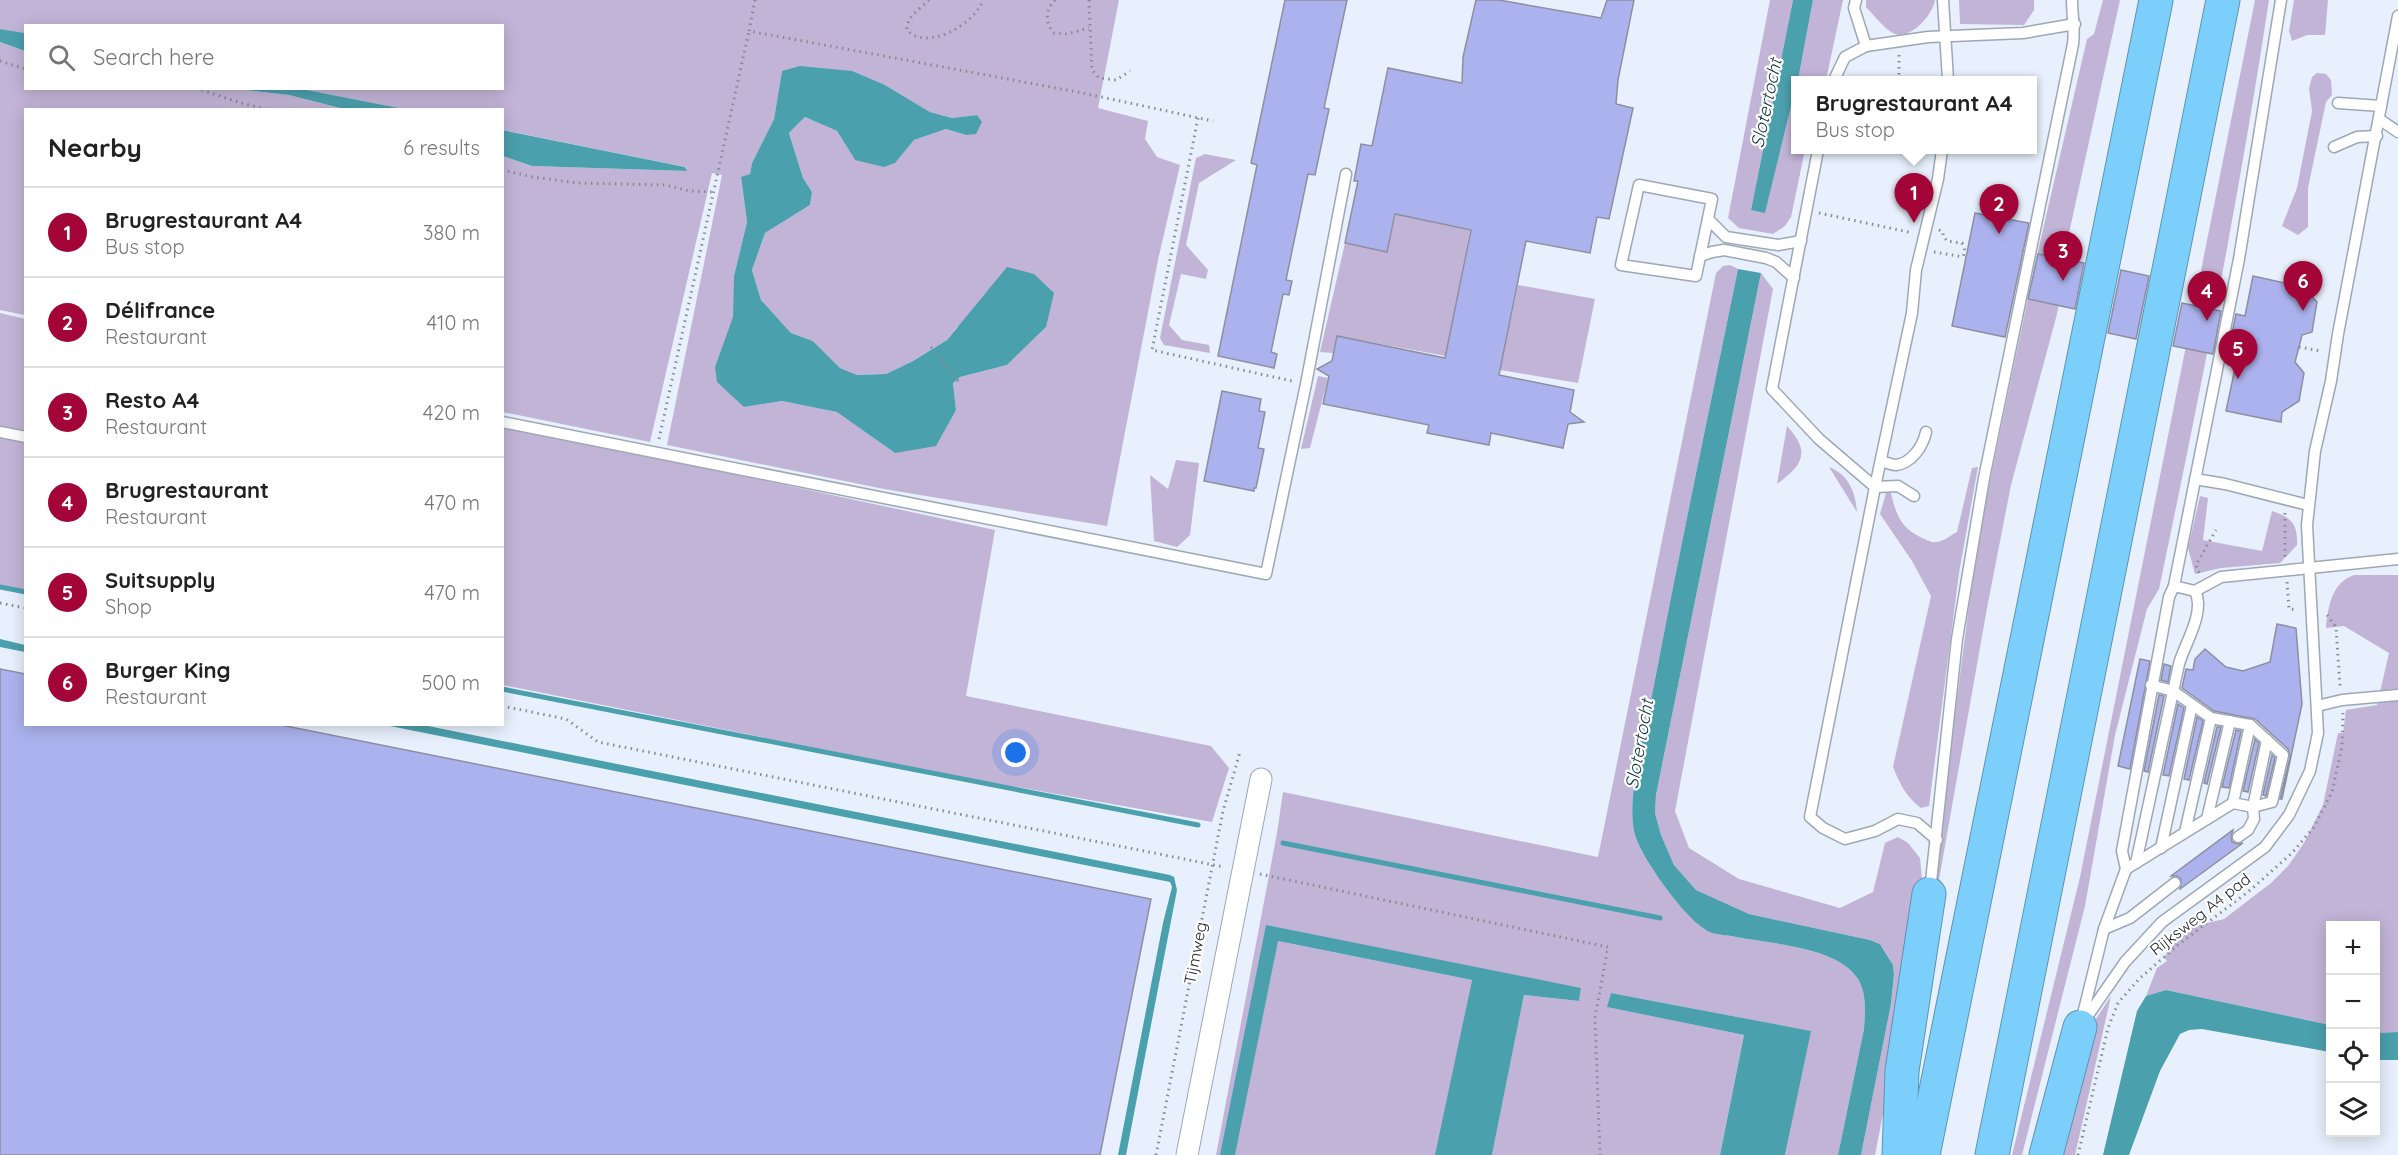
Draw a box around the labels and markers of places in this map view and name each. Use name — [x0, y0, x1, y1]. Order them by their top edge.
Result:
pin: 1 — [1894, 174, 1934, 223]
pin: 2 — [1980, 184, 2018, 234]
pin: 3 — [2044, 232, 2082, 281]
pin: 6 — [2284, 262, 2322, 311]
pin: 4 — [2188, 272, 2226, 321]
pin: 5 — [2218, 330, 2258, 379]

